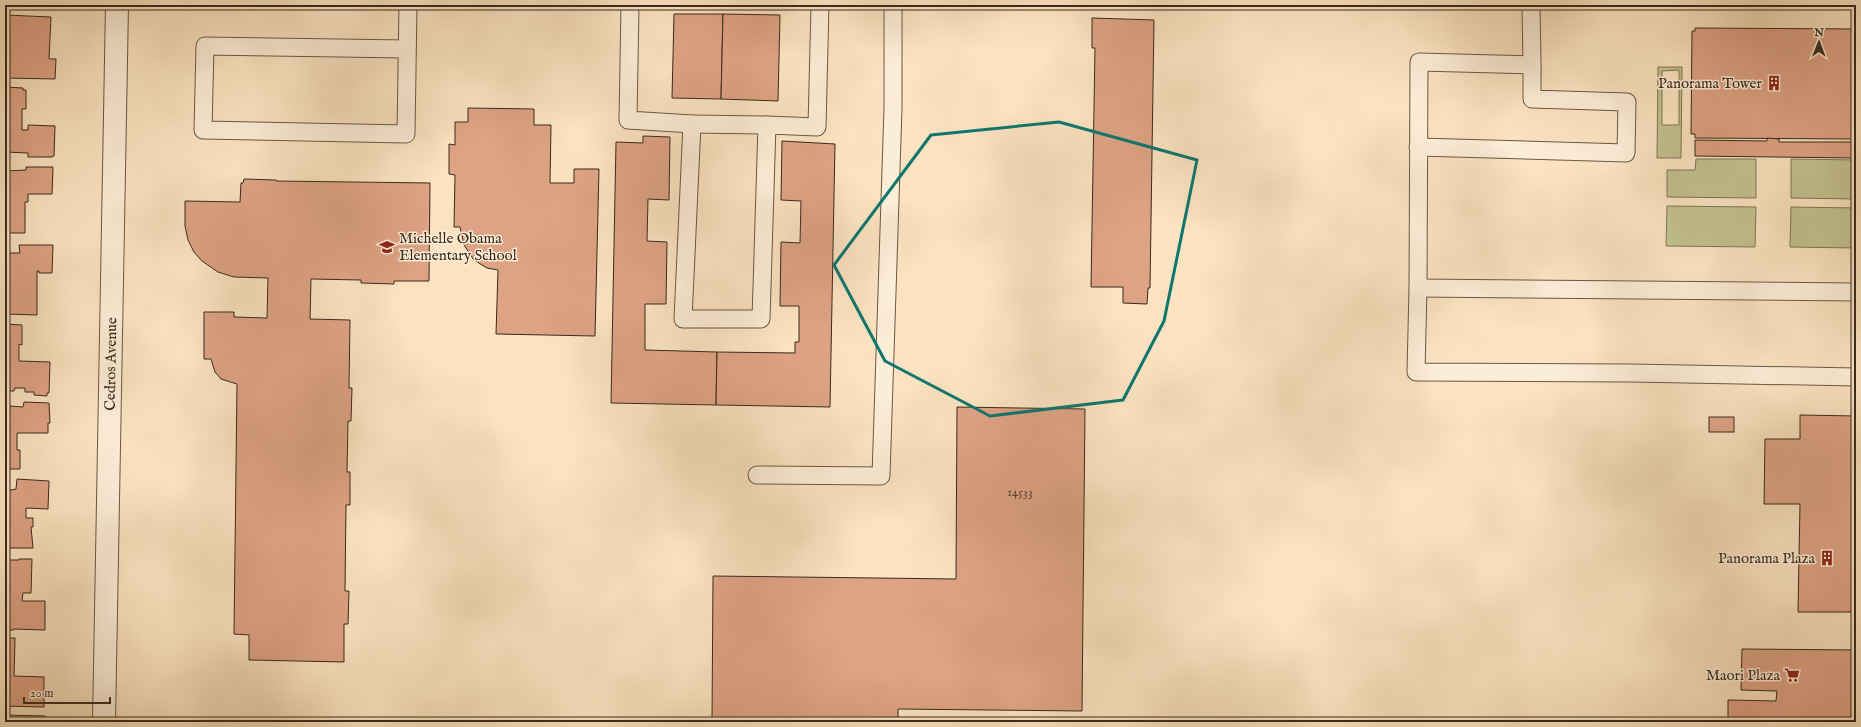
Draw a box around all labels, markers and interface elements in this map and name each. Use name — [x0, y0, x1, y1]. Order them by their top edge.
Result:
north arrow — [1799, 22, 1839, 62]
text: N — [1813, 26, 1825, 40]
place label: Panorama Tower — [1658, 74, 1762, 93]
building icon: Panorama Tower — [1765, 74, 1783, 92]
place label: Michelle Obama Elementary School — [399, 229, 518, 265]
school or university icon: Michelle Obama Elementary School — [378, 238, 396, 256]
street label: Cedros Avenue — [101, 317, 121, 411]
house number: 14533 — [1007, 484, 1033, 501]
place label: Panorama Plaza — [1718, 549, 1816, 568]
building icon: Panorama Plaza — [1818, 549, 1836, 567]
place label: Maori Plaza — [1706, 666, 1781, 685]
supermarket icon: Maori Plaza — [1783, 666, 1801, 684]
scale bar — [24, 679, 110, 705]
text: 20 m — [30, 686, 53, 701]

